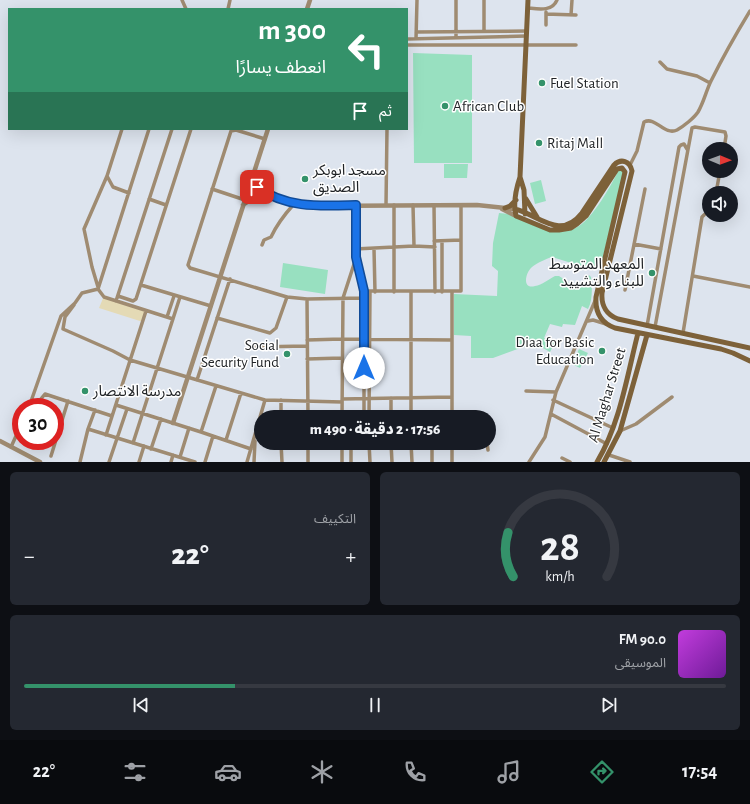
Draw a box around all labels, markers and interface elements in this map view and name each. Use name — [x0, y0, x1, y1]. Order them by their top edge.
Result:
text: 300 m — [258, 17, 326, 45]
icon: left — [340, 24, 392, 76]
text: انعطف يسارًا — [236, 59, 326, 77]
place label: Fuel Station — [550, 76, 619, 91]
marker: Fuel Station — [537, 78, 547, 88]
place label: African Club — [453, 99, 524, 114]
icon: arrive — [349, 100, 371, 122]
marker: African Club — [440, 101, 450, 111]
text: ثم — [379, 104, 392, 119]
place label: Ritaj Mall — [547, 136, 603, 151]
marker: Ritaj Mall — [534, 138, 544, 148]
north arrow — [702, 142, 738, 178]
map controls — [702, 142, 738, 222]
place label: مسجد ابوبكر الصديق — [312, 163, 386, 197]
pin — [240, 170, 274, 204]
marker: مسجد ابوبكر الصديق — [300, 174, 310, 184]
icon: arrive — [246, 176, 268, 198]
button: sound — [702, 186, 738, 222]
place label: المعهد المتوسط للبناء والتشييد — [549, 257, 644, 290]
marker: المعهد المتوسط للبناء والتشييد — [647, 268, 657, 278]
place label: Diaa for Basic Education — [516, 335, 594, 367]
place label: Social Security Fund — [201, 338, 279, 370]
street label: Al Maghar Street — [586, 346, 629, 444]
marker: Diaa for Basic Education — [597, 346, 607, 356]
position arrow — [343, 347, 385, 389]
marker: Social Security Fund — [282, 349, 292, 359]
place label: مدرسة الانتصار — [92, 384, 181, 400]
marker: مدرسة الانتصار — [80, 386, 90, 396]
speed limit sign: 30 — [12, 398, 64, 450]
text: 17:56 · 2 دقيقة · 490 m — [310, 422, 440, 437]
text: التكييف — [314, 513, 356, 526]
text: 28 — [540, 526, 580, 567]
text: 22° — [171, 540, 209, 570]
text: − — [24, 545, 35, 567]
text: + — [345, 545, 356, 567]
text: km/h — [545, 569, 575, 583]
text: 90.0 FM — [619, 632, 666, 647]
text: الموسيقى — [615, 657, 666, 670]
icon: previous — [130, 694, 152, 716]
icon: pause — [364, 694, 386, 716]
icon: next — [598, 694, 620, 716]
icon: filters — [121, 758, 149, 786]
icon: car — [214, 758, 242, 786]
icon: climate — [308, 758, 336, 786]
icon: phone — [401, 758, 429, 786]
icon: music — [495, 758, 523, 786]
icon: directions — [588, 758, 616, 786]
text: 22° — [33, 763, 55, 781]
text: 17:54 — [682, 763, 717, 781]

